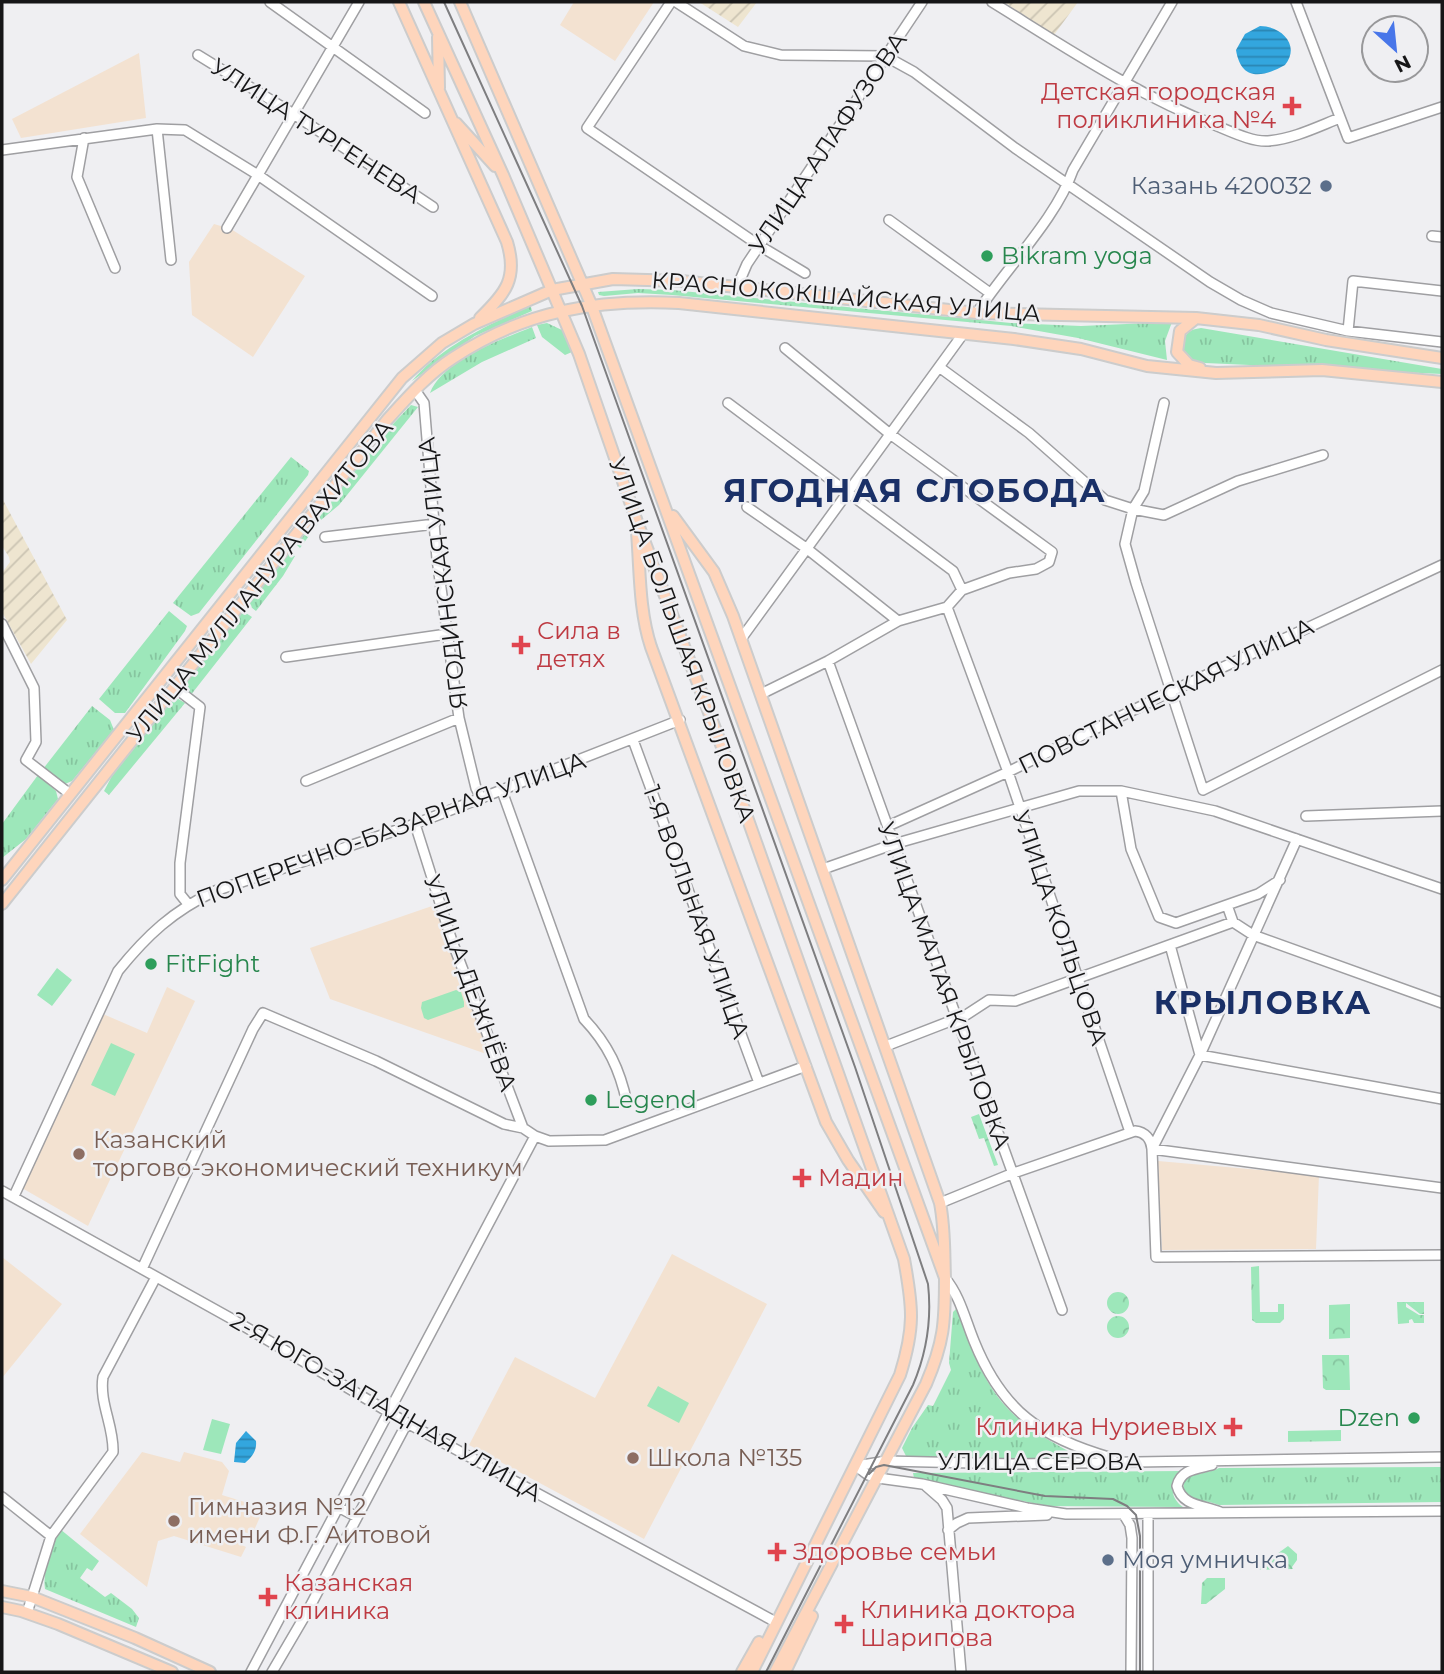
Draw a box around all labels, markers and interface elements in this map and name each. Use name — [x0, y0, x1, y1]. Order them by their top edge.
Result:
north arrow — [1360, 14, 1430, 84]
street label: УЛИЦА АЛАФУЗОВА — [742, 26, 913, 259]
text: N — [1390, 50, 1415, 77]
street label: УЛИЦА ТУРГЕНЕВА — [206, 52, 427, 210]
place label: Детская городская поликлиника №4 — [1041, 77, 1276, 134]
marker: Детская городская поликлиника №4 — [1282, 96, 1302, 116]
place label: Казань 420032 — [1131, 171, 1312, 200]
marker: Казань 420032 — [1318, 178, 1334, 194]
place label: Bikram yoga — [1001, 241, 1153, 270]
marker: Bikram yoga — [979, 248, 995, 264]
street label: КРАСНОКОКШАЙСКАЯ УЛИЦА — [650, 265, 1042, 328]
street label: УЛИЦА МУЛЛАНУРА ВАХИТОВА — [120, 413, 399, 748]
street label: ЯГОДИНСКАЯ УЛИЦА — [411, 435, 474, 711]
street label: УЛИЦА БОЛЬШАЯ КРЫЛОВКА — [603, 453, 762, 826]
district label: ЯГОДНАЯ СЛОБОДА — [723, 471, 1107, 510]
street label: ПОВСТАНЧЕСКАЯ УЛИЦА — [1013, 611, 1318, 780]
place label: Сила в детях — [537, 616, 621, 673]
marker: Сила в детях — [511, 635, 531, 655]
street label: ПОПЕРЕЧНО-БАЗАРНАЯ УЛИЦА — [192, 745, 590, 914]
street label: 1-Я ВОЛЬНАЯ УЛИЦА — [637, 781, 756, 1043]
street label: УЛИЦА КОЛЬЦОВА — [1007, 807, 1114, 1049]
street label: УЛИЦА МАЛАЯ КРЫЛОВКА — [872, 818, 1017, 1154]
street label: УЛИЦА ДЕЖНЁВА — [418, 871, 523, 1095]
place label: FitFight — [165, 949, 260, 978]
marker: FitFight — [143, 956, 159, 972]
district label: КРЫЛОВКА — [1154, 983, 1372, 1022]
place label: Legend — [605, 1085, 697, 1114]
marker: Legend — [583, 1092, 599, 1108]
place label: Казанский торгово-экономический техникум — [93, 1125, 523, 1182]
marker: Казанский торгово-экономический техникум — [71, 1146, 87, 1162]
place label: Мадин — [818, 1163, 903, 1192]
marker: Мадин — [792, 1168, 812, 1188]
street label: 2-Я ЮГО-ЗАПАДНАЯ УЛИЦА — [225, 1305, 547, 1508]
place label: Dzen — [1337, 1403, 1400, 1432]
marker: Dzen — [1406, 1410, 1422, 1426]
place label: Клиника Нуриевых — [975, 1412, 1217, 1441]
marker: Клиника Нуриевых — [1223, 1417, 1243, 1437]
place label: Школа №135 — [647, 1443, 802, 1472]
street label: УЛИЦА СЕРОВА — [938, 1447, 1142, 1476]
marker: Школа №135 — [625, 1450, 641, 1466]
place label: Гимназия №12 имени Ф.Г. Аитовой — [188, 1492, 431, 1549]
marker: Гимназия №12 имени Ф.Г. Аитовой — [166, 1513, 182, 1529]
place label: Здоровье семьи — [793, 1537, 997, 1566]
marker: Здоровье семьи — [767, 1542, 787, 1562]
place label: Моя умничка — [1122, 1545, 1288, 1574]
marker: Моя умничка — [1100, 1552, 1116, 1568]
place label: Казанская клиника — [284, 1568, 413, 1625]
marker: Казанская клиника — [258, 1587, 278, 1607]
place label: Клиника доктора Шарипова — [860, 1595, 1076, 1652]
marker: Клиника доктора Шарипова — [834, 1614, 854, 1634]

